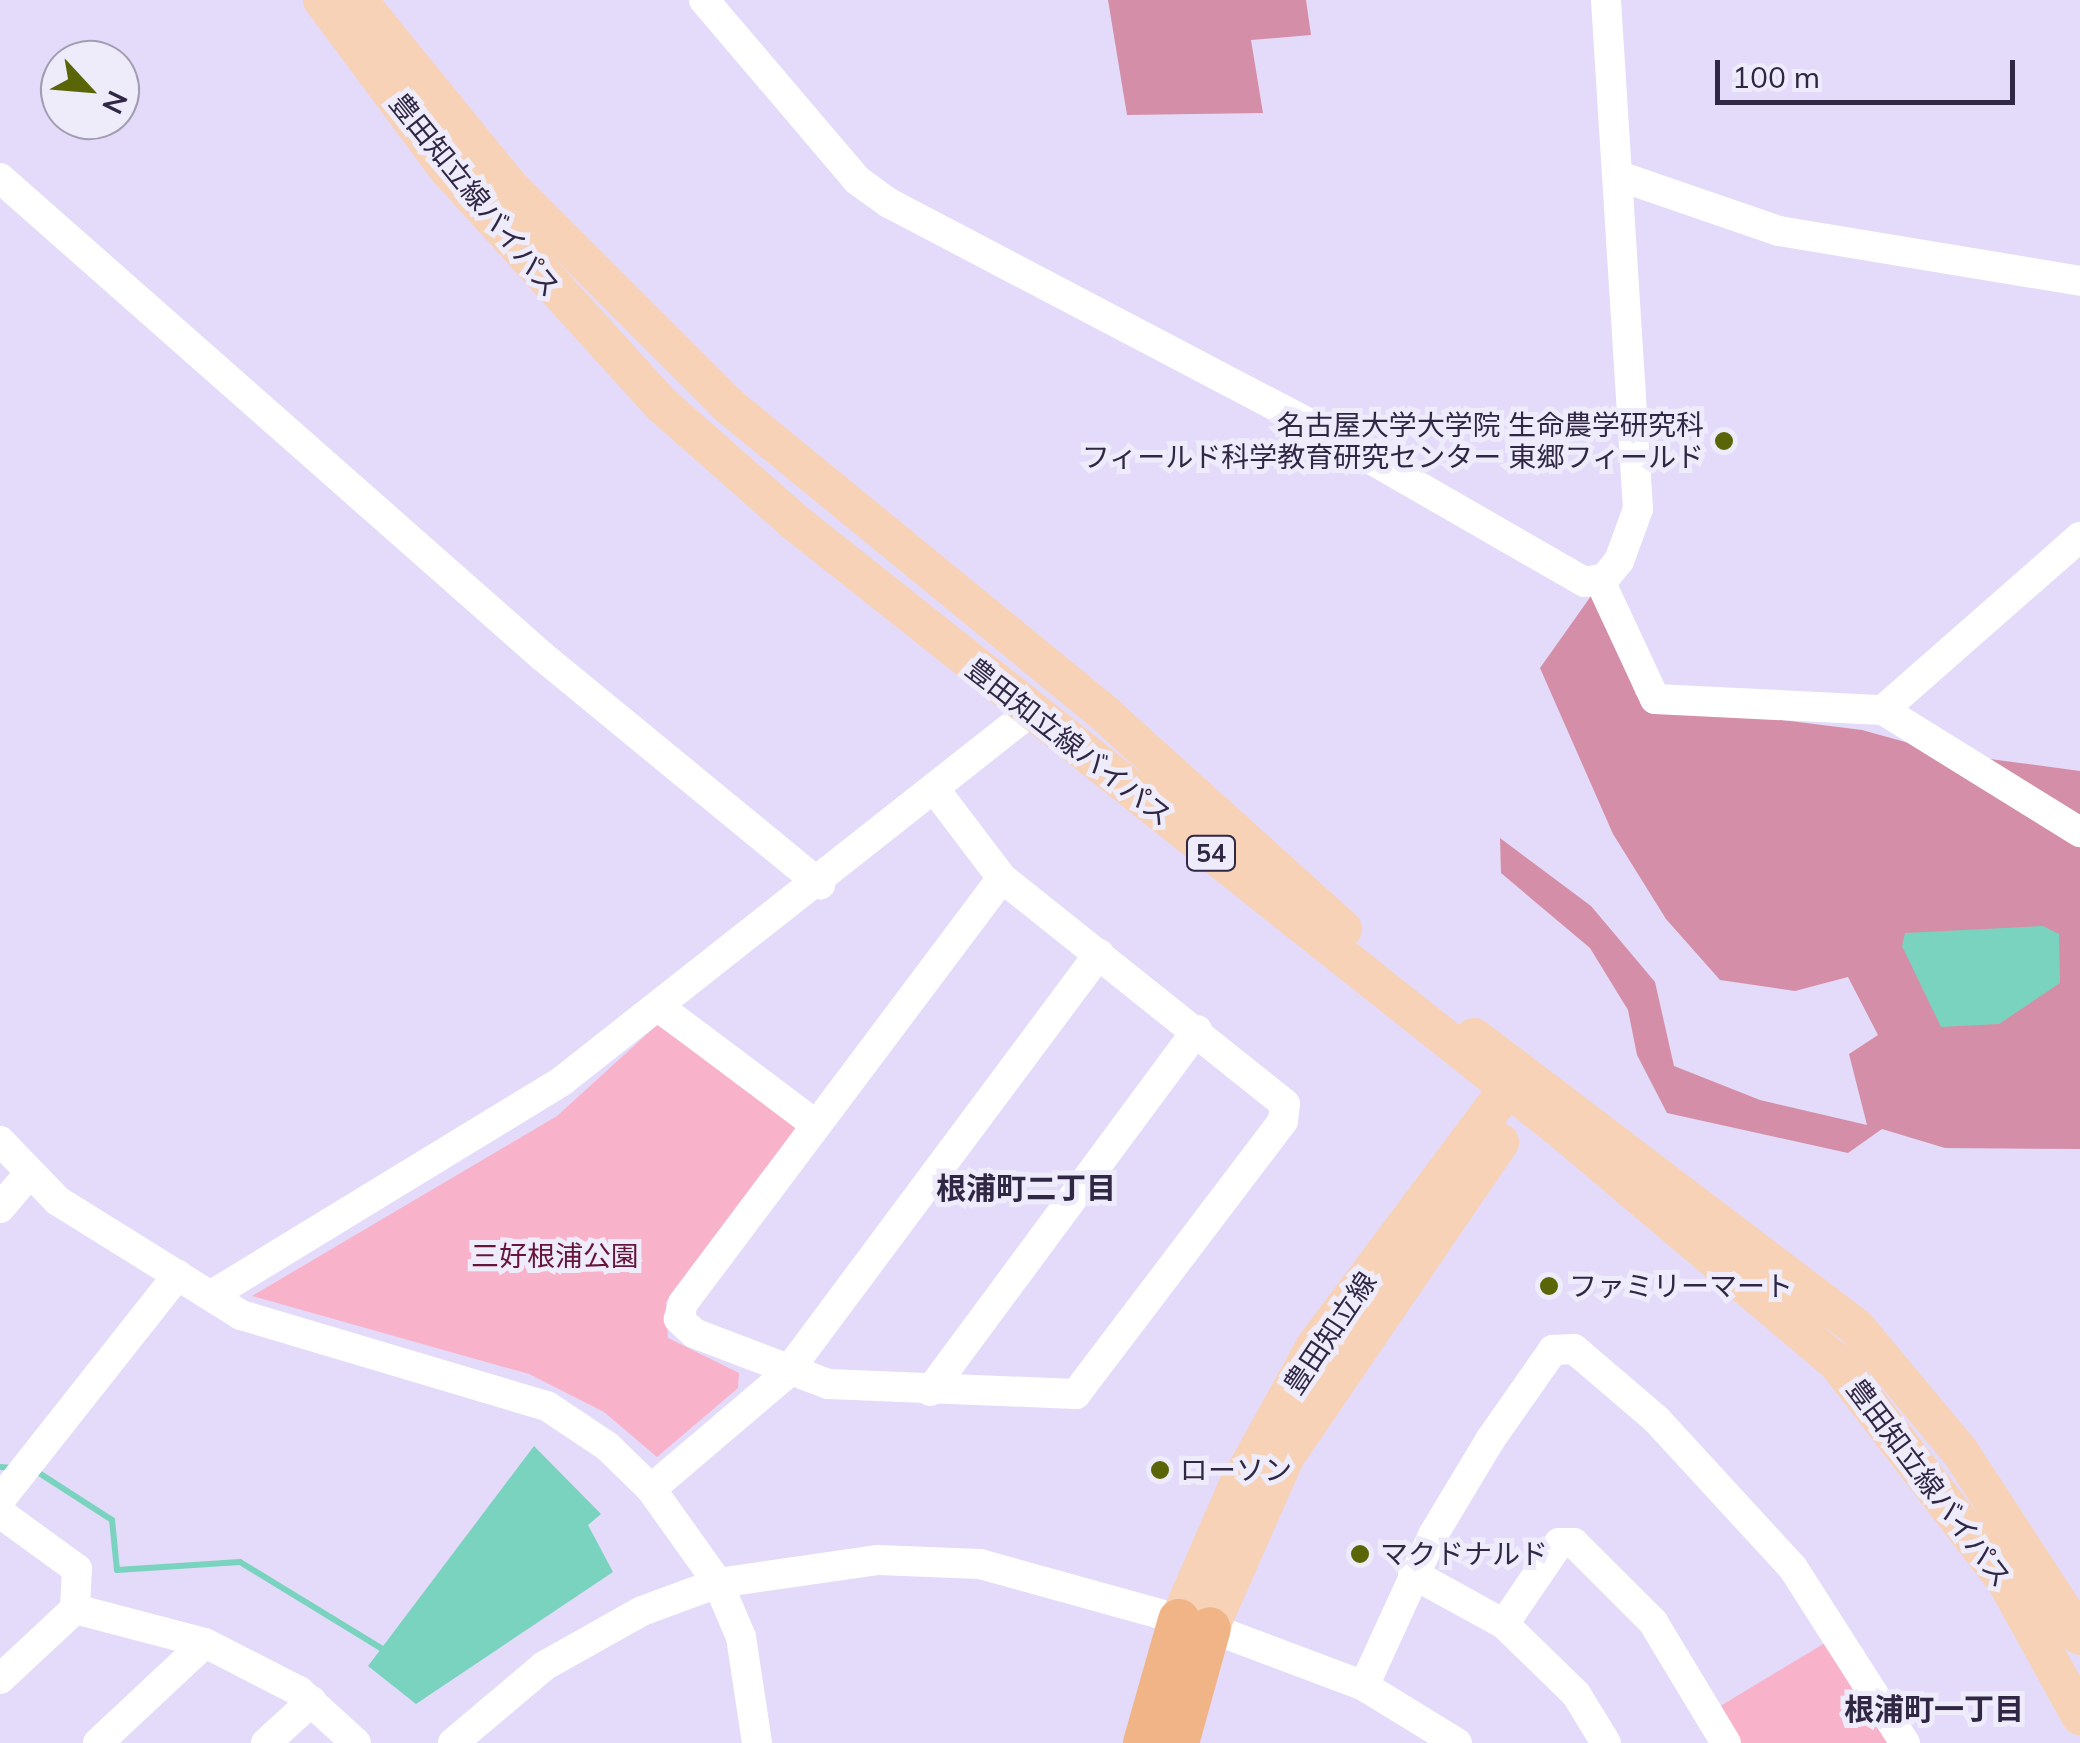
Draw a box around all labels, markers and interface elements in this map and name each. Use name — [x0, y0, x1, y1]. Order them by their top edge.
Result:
north arrow — [40, 40, 140, 140]
scale bar — [1720, 40, 2020, 102]
text: 100 m — [1732, 58, 1820, 96]
text: N — [95, 85, 136, 120]
street label: 豊田知立線バイパス — [383, 87, 567, 303]
place label: 名古屋大学大学院 生命農学研究科 フィールド科学教育研究センター 東郷フィールド — [1081, 408, 1704, 474]
marker: 名古屋大学大学院 生命農学研究科 フィールド科学教育研究センター 東郷フィールド — [1713, 430, 1735, 452]
street label: 豊田知立線バイパス — [959, 651, 1179, 833]
road number: 54 — [1186, 833, 1236, 873]
district label: 根浦町二丁目 — [936, 1170, 1116, 1206]
park label: 三好根浦公園 — [471, 1239, 639, 1273]
street label: 豊田知立線 — [1277, 1266, 1383, 1400]
place label: ファミリーマート — [1569, 1269, 1793, 1303]
marker: ファミリーマート — [1538, 1275, 1560, 1297]
street label: 豊田知立線バイパス — [1840, 1372, 2018, 1594]
place label: ローソン — [1180, 1453, 1292, 1487]
marker: ローソン — [1149, 1459, 1171, 1481]
place label: マクドナルド — [1380, 1537, 1548, 1571]
marker: マクドナルド — [1349, 1543, 1371, 1565]
district label: 根浦町一丁目 — [1844, 1691, 2024, 1727]

